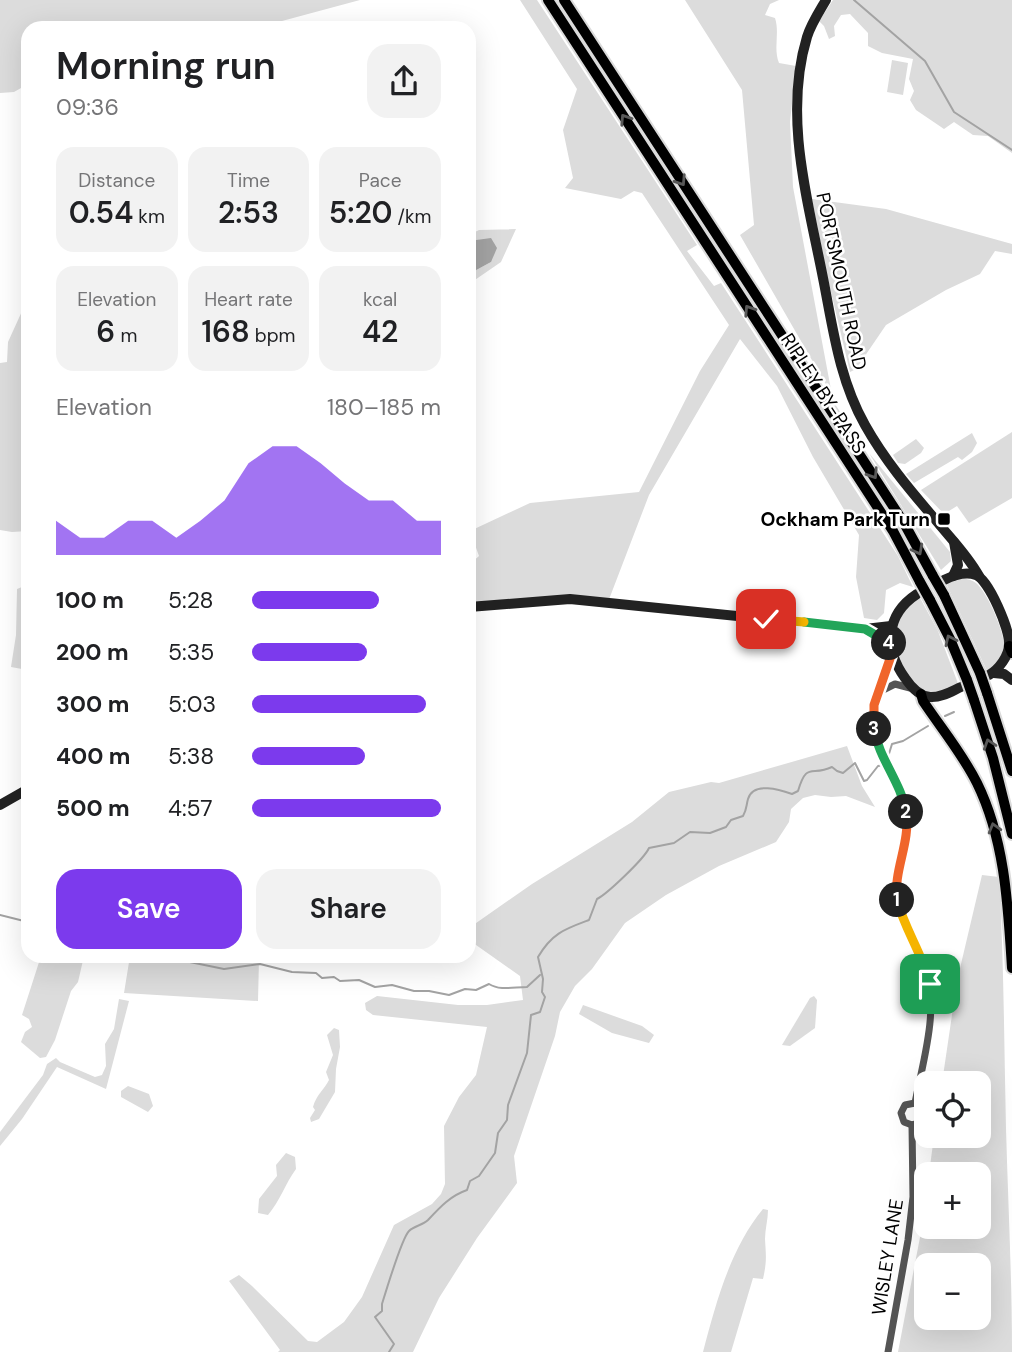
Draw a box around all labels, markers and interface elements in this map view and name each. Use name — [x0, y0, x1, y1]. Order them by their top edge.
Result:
text: Morning run — [56, 41, 276, 91]
button: share — [367, 44, 441, 118]
text: 09:36 — [56, 92, 119, 122]
one-way arrow — [621, 114, 633, 127]
text: Distance — [78, 168, 155, 193]
text: Time — [227, 168, 270, 193]
text: Pace — [359, 168, 401, 193]
one-way arrow — [673, 173, 686, 186]
street label: PORTSMOUTH ROAD — [810, 190, 873, 372]
text: 0.54 — [69, 193, 133, 232]
text: 2:53 — [218, 193, 279, 232]
text: 5:20 — [329, 193, 393, 232]
text: km — [133, 204, 165, 229]
text: /km — [393, 204, 432, 229]
text: Elevation — [77, 287, 156, 312]
text: Heart rate — [204, 287, 293, 312]
text: kcal — [363, 287, 397, 312]
one-way arrow — [744, 305, 757, 318]
text: 6 — [96, 312, 115, 351]
text: 168 — [202, 312, 250, 351]
text: 42 — [362, 312, 398, 351]
text: m — [115, 323, 137, 348]
text: bpm — [250, 323, 295, 348]
street label: RIPLEY BY-PASS — [775, 328, 872, 458]
text: Elevation — [56, 392, 152, 422]
text: 180–185 m — [327, 392, 441, 422]
one-way arrow — [864, 466, 877, 479]
place label: Ockham Park Turn — [760, 507, 930, 532]
marker: Ockham Park Turn — [936, 511, 952, 527]
one-way arrow — [910, 542, 924, 555]
text: 100 m — [56, 585, 124, 615]
text: 5:28 — [168, 585, 214, 615]
pin — [736, 589, 796, 649]
icon: check — [747, 600, 785, 638]
pin: 4 — [872, 626, 906, 660]
text: 4 — [882, 630, 895, 655]
one-way arrow — [944, 635, 958, 647]
text: 200 m — [56, 637, 129, 667]
text: 5:35 — [168, 637, 214, 667]
text: 300 m — [56, 689, 129, 719]
text: 5:03 — [168, 689, 216, 719]
pin: 3 — [856, 712, 892, 746]
text: 3 — [868, 716, 879, 741]
one-way arrow — [982, 738, 997, 750]
text: 400 m — [56, 741, 130, 771]
text: 5:38 — [168, 741, 214, 771]
text: 500 m — [56, 793, 130, 823]
text: 4:57 — [168, 793, 213, 823]
pin: 2 — [888, 794, 923, 830]
text: 2 — [900, 799, 911, 824]
one-way arrow — [987, 822, 1002, 834]
button: Save — [56, 869, 242, 949]
button: Share — [256, 869, 441, 949]
pin: 1 — [880, 883, 914, 918]
text: 1 — [893, 887, 900, 912]
pin — [900, 954, 960, 1014]
icon: arrive — [911, 965, 949, 1003]
map controls — [914, 1071, 991, 1330]
button: locate — [914, 1071, 991, 1148]
button: + — [914, 1162, 991, 1239]
street label: WISLEY LANE — [866, 1197, 909, 1317]
button: − — [914, 1253, 991, 1330]

